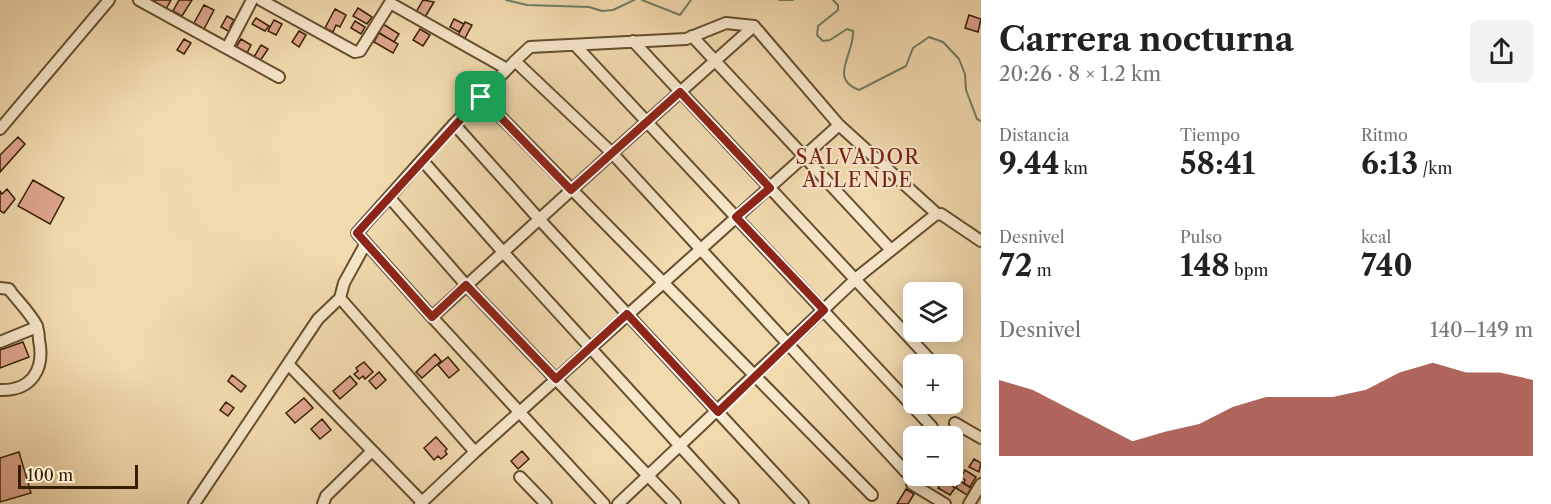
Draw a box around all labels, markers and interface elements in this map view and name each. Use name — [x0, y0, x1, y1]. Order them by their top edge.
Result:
text: Carrera nocturna — [999, 19, 1294, 60]
button: share — [1470, 20, 1533, 83]
text: 20:26 · 8 × 1.2 km — [999, 62, 1161, 86]
pin — [455, 71, 506, 122]
icon: arrive — [464, 80, 497, 113]
text: Distancia — [999, 125, 1070, 145]
text: Tiempo — [1180, 125, 1240, 145]
text: Ritmo — [1361, 125, 1408, 145]
district label: SALVADOR ALLENDE — [796, 145, 920, 192]
text: 9.44 — [999, 145, 1060, 182]
text: 58:41 — [1180, 145, 1255, 182]
text: 6:13 — [1361, 145, 1418, 182]
text: km — [1060, 158, 1088, 178]
text: /km — [1418, 158, 1452, 178]
text: Desnivel — [999, 227, 1065, 247]
text: Pulso — [1180, 227, 1222, 247]
text: kcal — [1361, 227, 1391, 247]
text: 72 — [999, 247, 1032, 284]
text: 148 — [1180, 247, 1230, 284]
text: 740 — [1361, 247, 1413, 284]
text: m — [1032, 260, 1052, 280]
text: bpm — [1230, 260, 1268, 280]
map controls — [903, 282, 963, 486]
button: layers — [903, 282, 963, 342]
text: Desnivel — [999, 318, 1081, 342]
text: 140–149 m — [1430, 318, 1533, 342]
button: + — [903, 354, 963, 414]
button: − — [903, 426, 963, 486]
scale bar — [18, 462, 138, 490]
text: 100 m — [27, 465, 73, 485]

